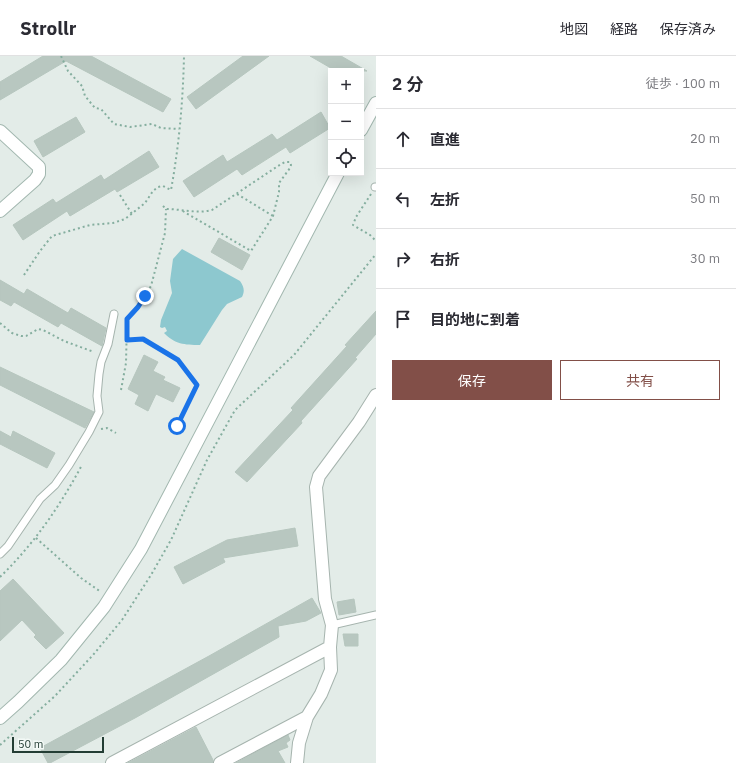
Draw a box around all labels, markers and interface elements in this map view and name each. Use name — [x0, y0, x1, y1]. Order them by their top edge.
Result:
text: Strollr — [20, 16, 76, 40]
text: 地図 — [560, 20, 588, 38]
text: 経路 — [610, 20, 638, 38]
text: 保存済み — [660, 20, 716, 38]
map controls — [328, 68, 364, 176]
button: + — [328, 68, 364, 104]
text: 2 分 — [392, 73, 423, 95]
text: 徒歩 · 100 m — [646, 75, 720, 92]
button: − — [328, 104, 364, 140]
icon: ahead — [392, 128, 414, 150]
text: 直進 — [430, 130, 460, 149]
text: 20 m — [690, 130, 720, 147]
button: locate — [328, 140, 364, 176]
icon: left — [392, 188, 414, 210]
text: 左折 — [430, 190, 460, 209]
text: 50 m — [690, 190, 720, 207]
icon: right — [392, 248, 414, 270]
text: 右折 — [430, 250, 460, 269]
text: 30 m — [690, 250, 720, 267]
route end — [136, 287, 154, 305]
icon: arrive — [392, 308, 414, 330]
text: 目的地に到着 — [430, 310, 520, 329]
button: 保存 — [392, 360, 552, 400]
button: 共有 — [560, 360, 720, 400]
route start — [168, 417, 186, 435]
scale bar — [12, 735, 104, 754]
text: 50 m — [18, 737, 43, 751]

